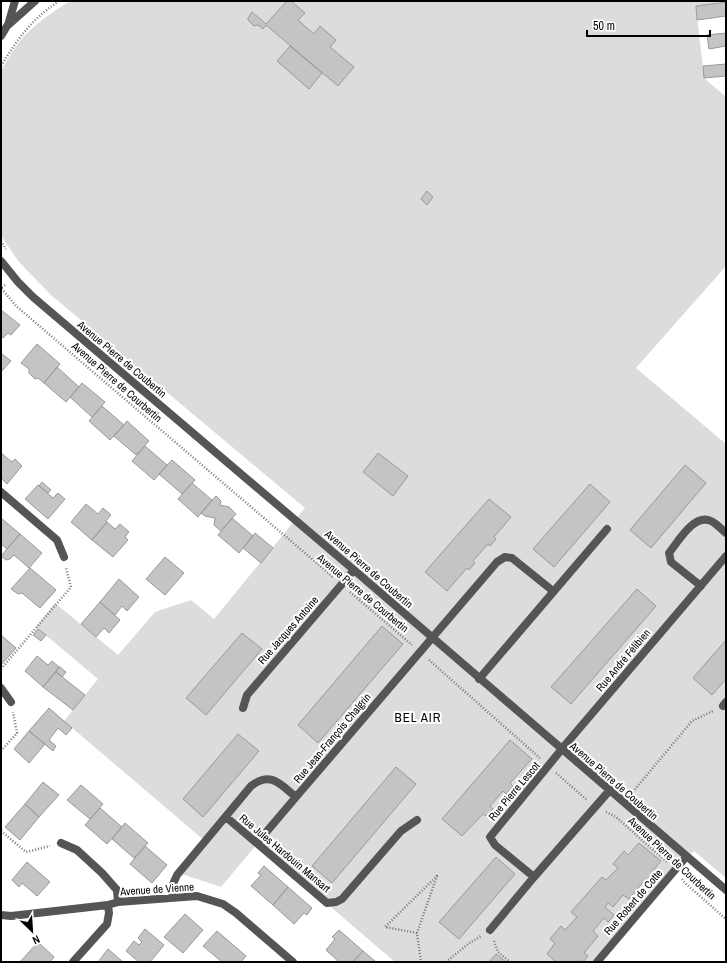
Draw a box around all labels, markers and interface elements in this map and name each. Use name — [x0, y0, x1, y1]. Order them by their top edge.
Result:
scale bar — [587, 12, 710, 38]
text: 50 m — [593, 18, 615, 34]
street label: Avenue Pierre de Coubertin — [74, 317, 169, 400]
street label: Avenue Pierre de Courbertin — [68, 338, 165, 425]
street label: Avenue Pierre de Coubertin — [321, 526, 416, 611]
street label: Avenue Pierre de Courbertin — [314, 550, 412, 635]
street label: Rue Jacques Antoine — [255, 593, 321, 667]
street label: Rue André Félibien — [593, 626, 653, 694]
street label: Rue Jean-François Chalgrin — [290, 690, 374, 786]
district label: BEL AIR — [395, 709, 441, 726]
street label: Avenue Pierre de Coubertin — [566, 738, 661, 823]
street label: Rue Pierre Lescot — [485, 758, 543, 823]
street label: Rue Jules Hardouin Mansart — [237, 811, 334, 896]
street label: Avenue Pierre de Courbertin — [624, 813, 719, 902]
street label: Rue Robert de Cotte — [601, 866, 665, 938]
street label: Avenue de Vienne — [119, 879, 194, 899]
north arrow — [12, 911, 52, 951]
text: N — [30, 932, 42, 948]

